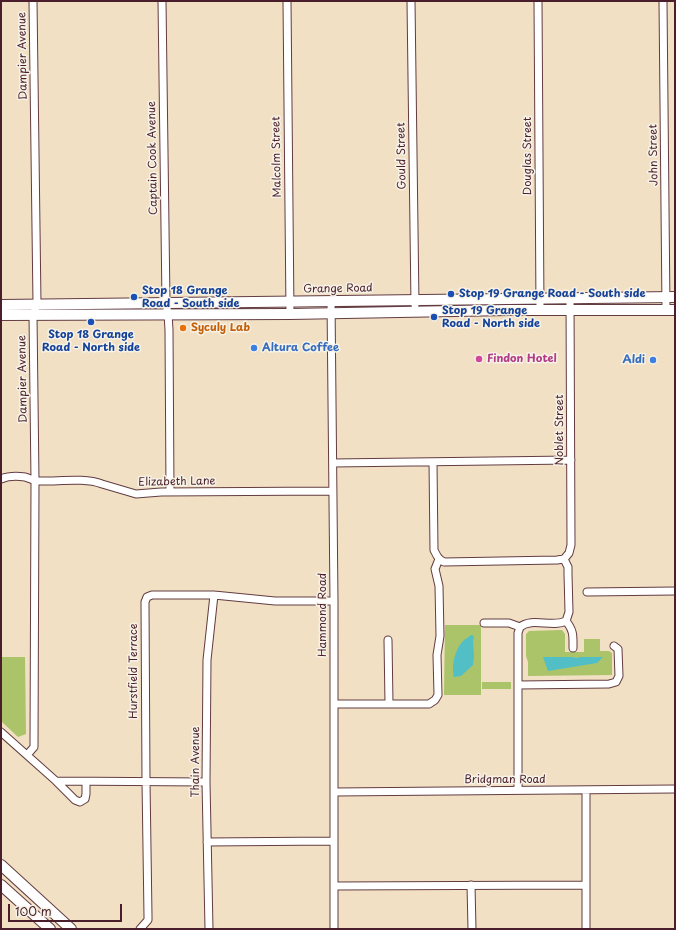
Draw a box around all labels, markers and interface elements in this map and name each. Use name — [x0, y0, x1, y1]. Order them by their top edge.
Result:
street label: Dampier Avenue — [16, 12, 30, 100]
street label: Captain Cook Avenue — [145, 101, 161, 215]
street label: Malcolm Street — [270, 116, 284, 198]
street label: Douglas Street — [521, 117, 535, 195]
street label: Gould Street — [395, 122, 409, 190]
street label: John Street — [647, 124, 661, 186]
street label: Grange Road — [303, 282, 373, 296]
place label: Stop 18 Grange Road - South side — [142, 284, 240, 310]
place label: Stop 19 Grange Road - South side — [459, 287, 645, 301]
marker: Stop 19 Grange Road - South side — [446, 289, 456, 299]
marker: Stop 18 Grange Road - South side — [129, 292, 139, 302]
place label: Stop 19 Grange Road - North side — [442, 304, 540, 330]
marker: Stop 19 Grange Road - North side — [429, 312, 439, 322]
marker: Stop 18 Grange Road - North side — [86, 317, 96, 327]
place label: Syculy Lab — [191, 321, 250, 335]
marker: Syculy Lab — [178, 323, 188, 333]
place label: Stop 18 Grange Road - North side — [42, 328, 140, 354]
street label: Dampier Avenue — [16, 335, 30, 423]
place label: Altura Coffee — [262, 341, 339, 355]
marker: Altura Coffee — [249, 343, 259, 353]
place label: Findon Hotel — [487, 352, 557, 366]
place label: Aldi — [622, 353, 645, 367]
marker: Findon Hotel — [474, 354, 484, 364]
marker: Aldi — [648, 355, 658, 365]
street label: Noblet Street — [553, 395, 567, 465]
street label: Elizabeth Lane — [138, 475, 216, 489]
street label: Hammond Road — [316, 573, 330, 657]
street label: Hurstfield Terrace — [127, 623, 141, 719]
street label: Thain Avenue — [189, 727, 203, 797]
street label: Bridgman Road — [464, 773, 546, 787]
scale bar — [10, 896, 124, 922]
text: 100 m — [15, 902, 52, 920]

